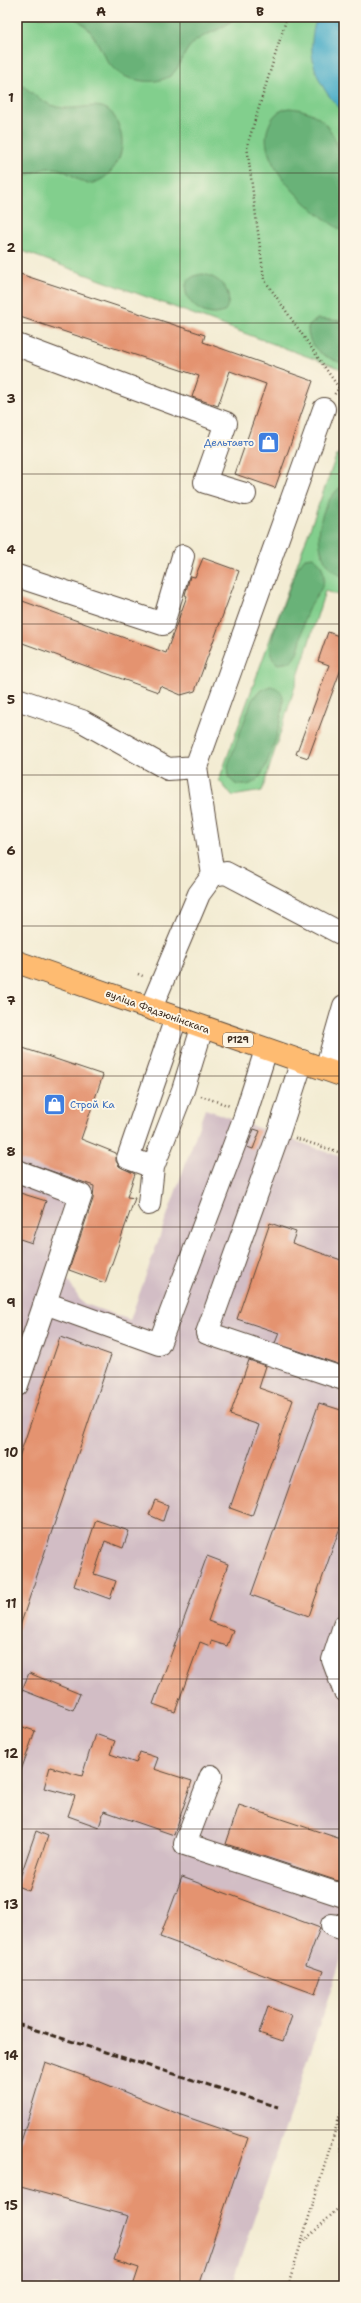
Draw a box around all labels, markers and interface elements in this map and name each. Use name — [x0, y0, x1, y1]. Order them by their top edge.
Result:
text: A — [96, 3, 106, 20]
text: B — [256, 3, 264, 20]
text: 1 — [8, 89, 14, 106]
text: 2 — [6, 239, 16, 256]
text: 3 — [6, 390, 16, 407]
shop icon: Дельтавто — [256, 429, 282, 455]
place label: Дельтавто — [204, 436, 254, 449]
text: 4 — [6, 541, 16, 558]
text: 5 — [7, 691, 15, 708]
text: 6 — [6, 842, 16, 859]
street label: вуліца Фядзюнінскага — [104, 987, 212, 1037]
text: 7 — [6, 992, 16, 1009]
road number: Р129 — [223, 1033, 253, 1047]
shop icon: Строй Ка — [42, 1091, 68, 1117]
place label: Строй Ка — [70, 1098, 115, 1111]
text: 8 — [6, 1143, 16, 1160]
text: 9 — [6, 1294, 16, 1311]
text: 10 — [4, 1444, 18, 1461]
text: 11 — [5, 1595, 17, 1612]
text: 12 — [4, 1745, 18, 1762]
text: 13 — [4, 1896, 18, 1913]
text: 14 — [4, 2047, 18, 2064]
text: 15 — [4, 2197, 18, 2214]

